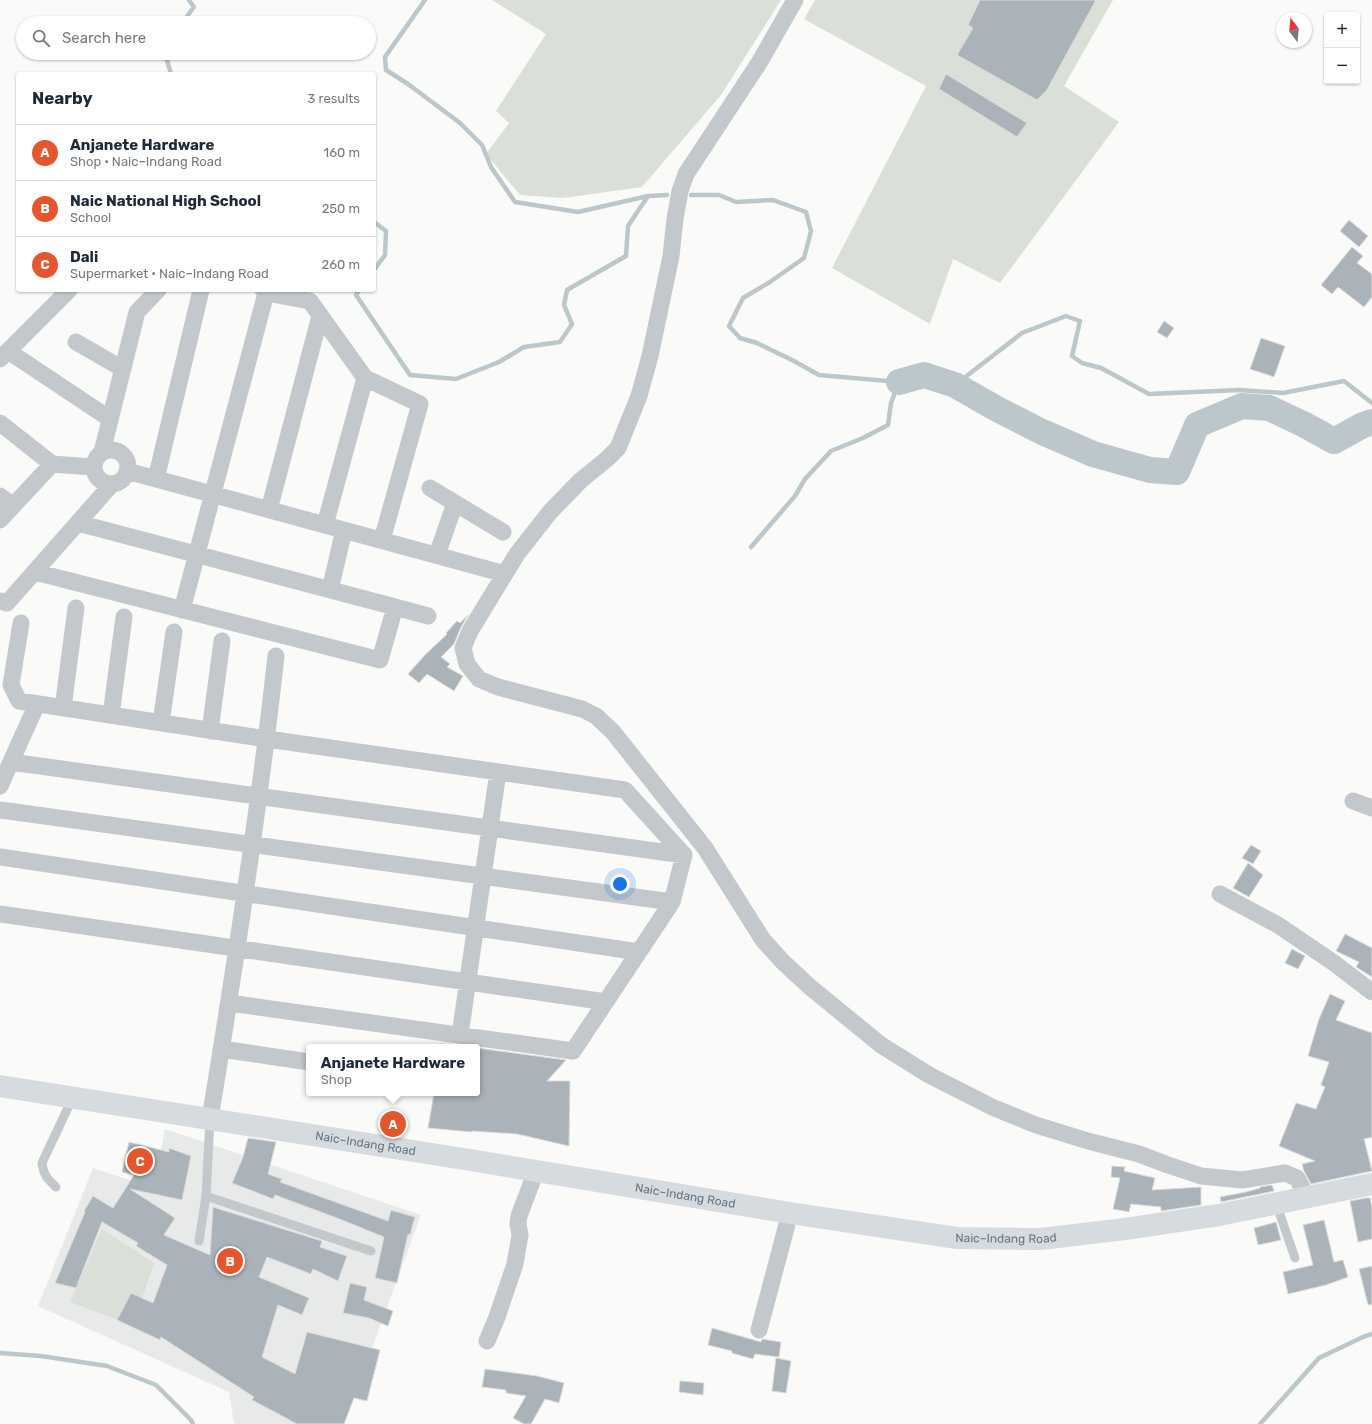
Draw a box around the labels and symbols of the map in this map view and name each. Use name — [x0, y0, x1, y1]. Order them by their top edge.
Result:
north arrow — [1276, 12, 1312, 48]
your location — [610, 874, 630, 894]
pin: A — [380, 1109, 406, 1139]
street label: Naic–Indang Road — [314, 1129, 417, 1158]
pin: C — [127, 1146, 153, 1176]
street label: Naic–Indang Road — [634, 1180, 736, 1211]
street label: Naic–Indang Road — [955, 1230, 1057, 1246]
pin: B — [217, 1246, 243, 1276]

